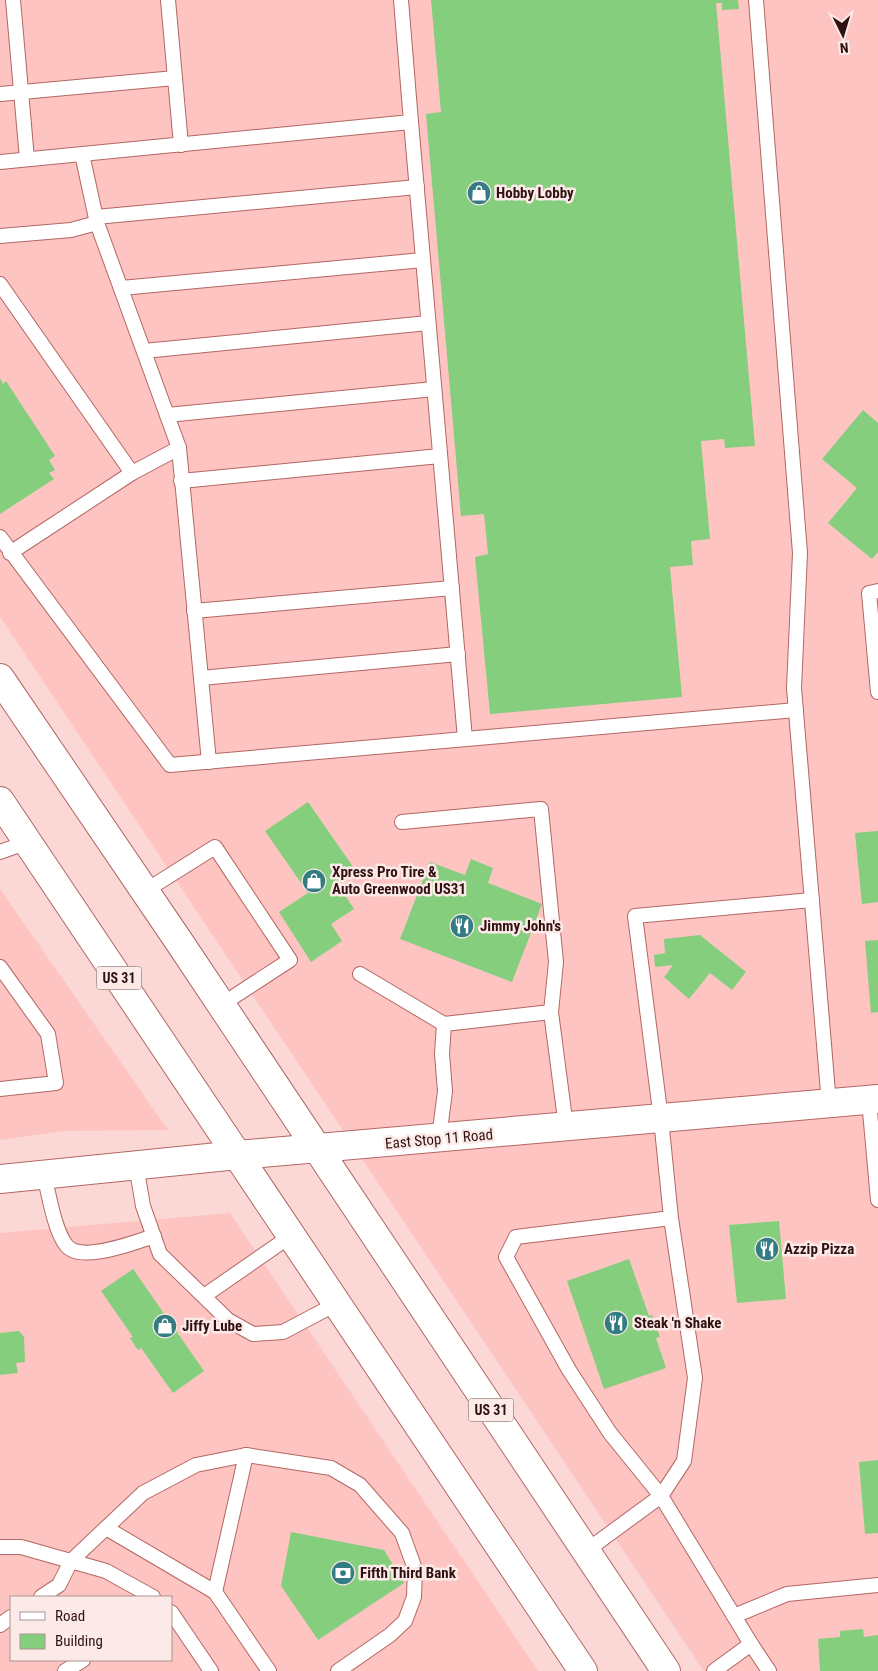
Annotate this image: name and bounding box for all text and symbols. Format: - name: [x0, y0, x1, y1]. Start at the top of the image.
- north arrow: [818, 10, 868, 60]
- text: N: [839, 40, 849, 56]
- shop icon: Hobby Lobby: [466, 180, 492, 206]
- place label: Hobby Lobby: [496, 184, 574, 202]
- place label: Xpress Pro Tire & Auto Greenwood US31: [332, 863, 466, 898]
- shop icon: Xpress Pro Tire & Auto Greenwood US31: [301, 868, 327, 894]
- restaurant icon: Jimmy John's: [449, 913, 475, 939]
- place label: Jimmy John's: [480, 917, 561, 935]
- road number: US 31: [96, 966, 142, 990]
- street label: East Stop 11 Road: [384, 1125, 494, 1153]
- restaurant icon: Azzip Pizza: [754, 1236, 780, 1262]
- place label: Azzip Pizza: [784, 1240, 854, 1258]
- restaurant icon: Steak 'n Shake: [603, 1310, 629, 1336]
- shop icon: Jiffy Lube: [152, 1313, 178, 1339]
- place label: Steak 'n Shake: [634, 1314, 721, 1332]
- place label: Jiffy Lube: [182, 1317, 242, 1335]
- road number: US 31: [468, 1398, 514, 1422]
- bank icon: Fifth Third Bank: [330, 1560, 356, 1586]
- place label: Fifth Third Bank: [360, 1564, 457, 1582]
- legend: [10, 1596, 172, 1661]
- text: Road: [55, 1607, 85, 1625]
- text: Building: [55, 1632, 103, 1650]

